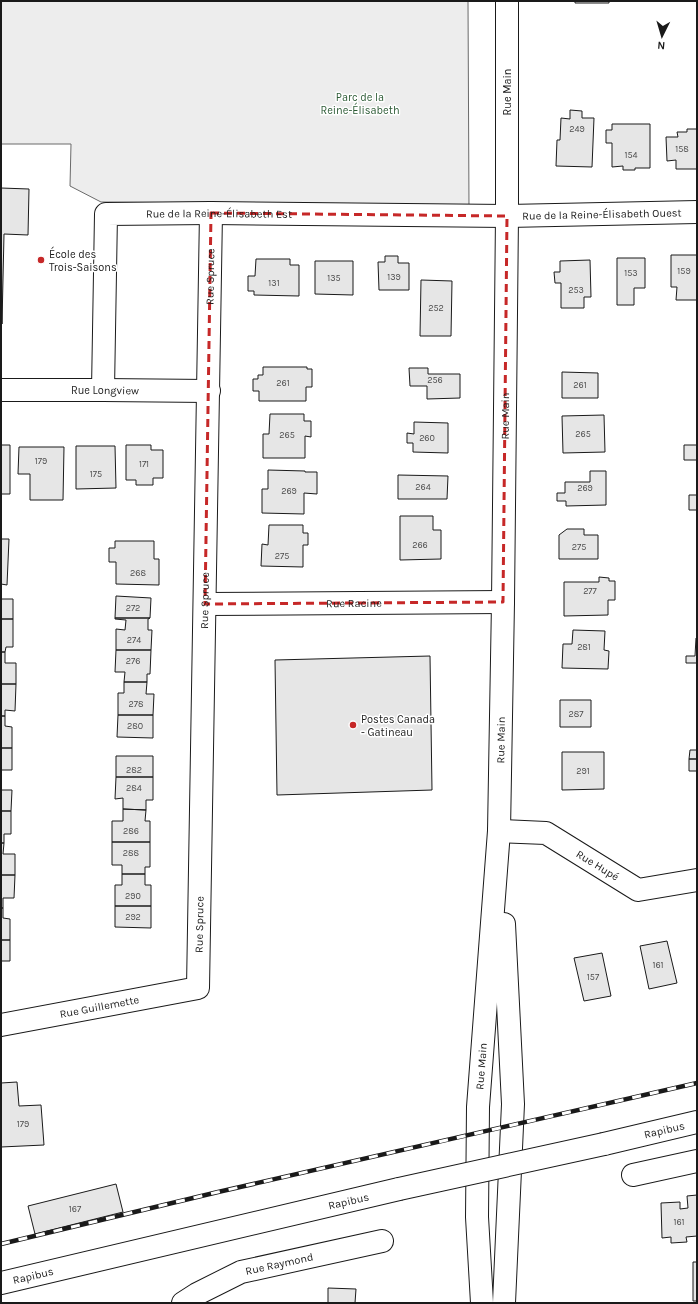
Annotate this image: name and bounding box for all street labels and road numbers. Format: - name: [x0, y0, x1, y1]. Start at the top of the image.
- street label: Rue Main: [501, 69, 514, 115]
- street label: Rue de la Reine-Élisabeth Est: [146, 205, 292, 221]
- street label: Rue de la Reine-Élisabeth Ouest: [522, 206, 682, 223]
- street label: Rue Spruce: [203, 248, 217, 305]
- street label: Rue Longview: [71, 384, 139, 397]
- street label: Rue Main: [499, 392, 512, 440]
- street label: Rue Spruce: [198, 572, 212, 629]
- street label: Rue Racine: [326, 597, 382, 610]
- street label: Rue Main: [494, 716, 508, 764]
- street label: Rue Hupé: [574, 847, 622, 884]
- street label: Rue Spruce: [193, 896, 207, 953]
- street label: Rue Guillemette: [59, 993, 140, 1021]
- street label: Rue Main: [473, 1042, 490, 1090]
- street label: Rapibus: [643, 1119, 686, 1141]
- street label: Rapibus: [327, 1190, 370, 1213]
- street label: Rue Raymond: [244, 1250, 315, 1278]
- street label: Rapibus: [12, 1265, 55, 1287]

